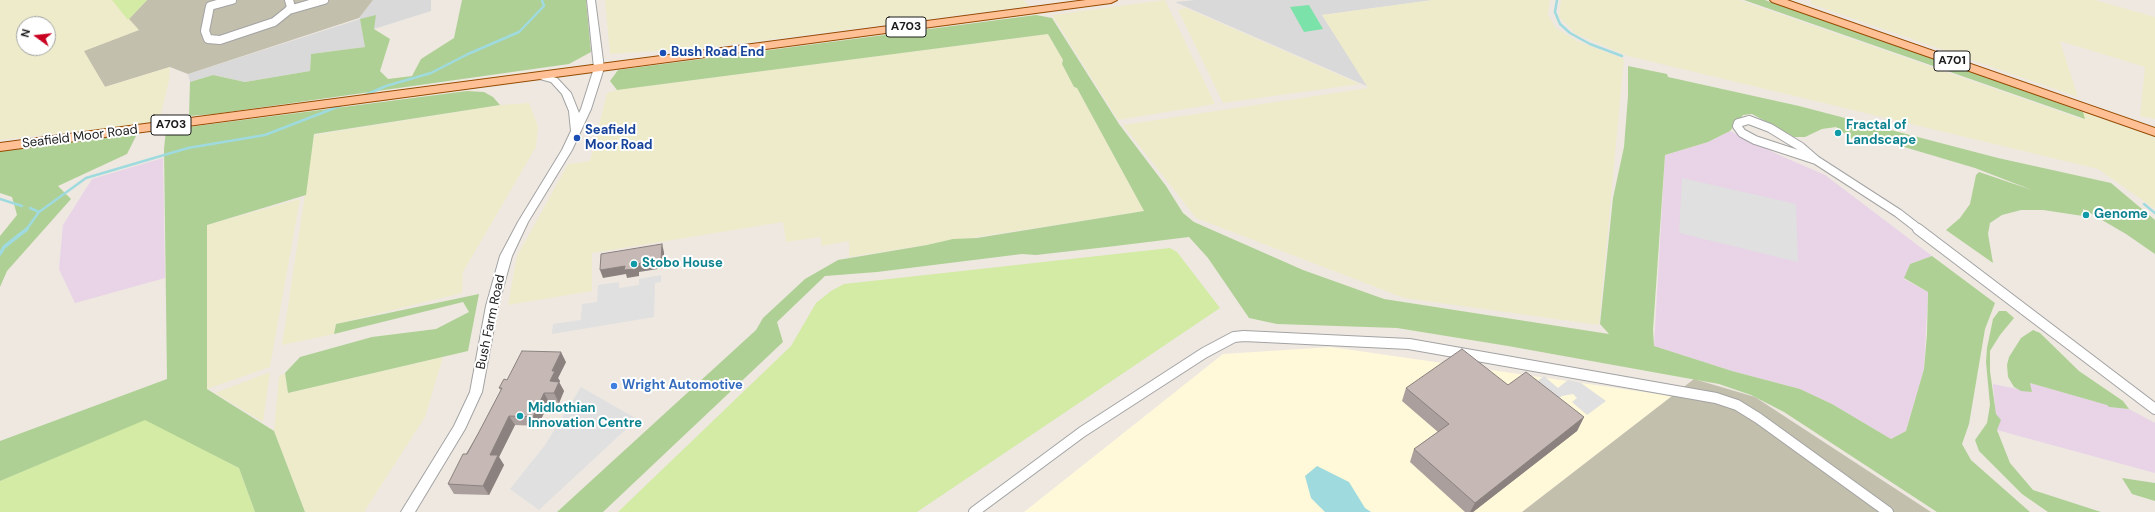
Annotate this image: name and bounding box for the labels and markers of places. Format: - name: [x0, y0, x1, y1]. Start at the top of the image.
- place label: Bush Road End: [671, 45, 764, 61]
- marker: Bush Road End: [658, 48, 668, 58]
- place label: Fractal of Landscape: [1846, 118, 1916, 149]
- place label: Seafield Moor Road: [585, 123, 653, 154]
- marker: Fractal of Landscape: [1833, 128, 1843, 138]
- marker: Seafield Moor Road: [572, 133, 582, 143]
- place label: Genome: [2094, 207, 2148, 223]
- marker: Genome: [2081, 210, 2091, 220]
- place label: Stobo House: [642, 256, 723, 272]
- marker: Stobo House: [629, 259, 639, 269]
- place label: Wright Automotive: [622, 378, 743, 394]
- marker: Wright Automotive: [609, 381, 619, 391]
- place label: Midlothian Innovation Centre: [528, 401, 642, 432]
- marker: Midlothian Innovation Centre: [515, 411, 525, 421]

